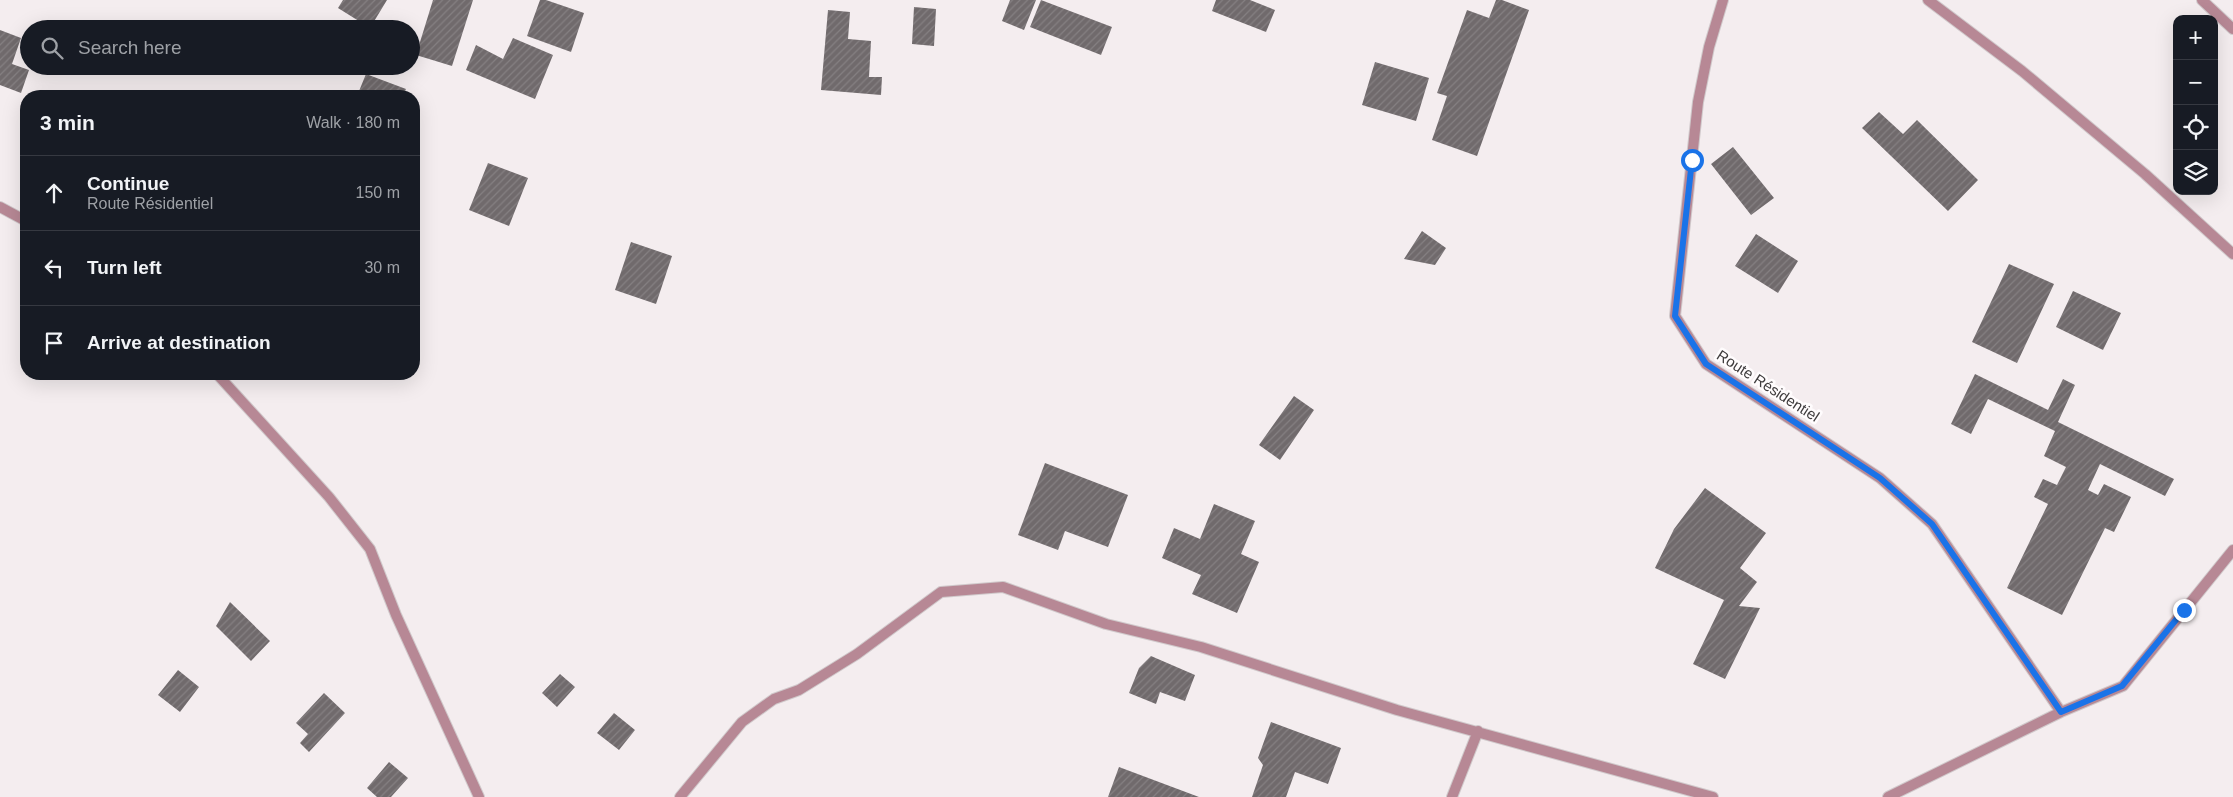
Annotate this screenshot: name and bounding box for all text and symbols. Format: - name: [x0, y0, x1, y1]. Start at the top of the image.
- map controls: [2173, 15, 2218, 195]
- button: +: [2173, 15, 2218, 60]
- search box: [20, 20, 420, 75]
- icon: search: [38, 34, 66, 62]
- text: Search here: [78, 37, 182, 58]
- button: −: [2173, 60, 2218, 105]
- button: locate: [2173, 105, 2218, 150]
- text: 3 min: [40, 111, 95, 134]
- text: Walk · 180 m: [306, 114, 400, 131]
- route start: [1681, 149, 1704, 172]
- button: layers: [2173, 150, 2218, 195]
- text: Continue: [87, 173, 169, 194]
- icon: ahead: [40, 179, 68, 207]
- text: 150 m: [356, 184, 400, 201]
- text: Route Résidentiel: [87, 195, 213, 212]
- icon: left: [40, 254, 68, 282]
- text: Turn left: [87, 257, 162, 278]
- text: 30 m: [364, 259, 400, 276]
- icon: arrive: [40, 329, 68, 357]
- text: Arrive at destination: [87, 332, 271, 353]
- street label: Route Résidentiel: [1714, 346, 1823, 425]
- route end: [2173, 599, 2196, 622]

